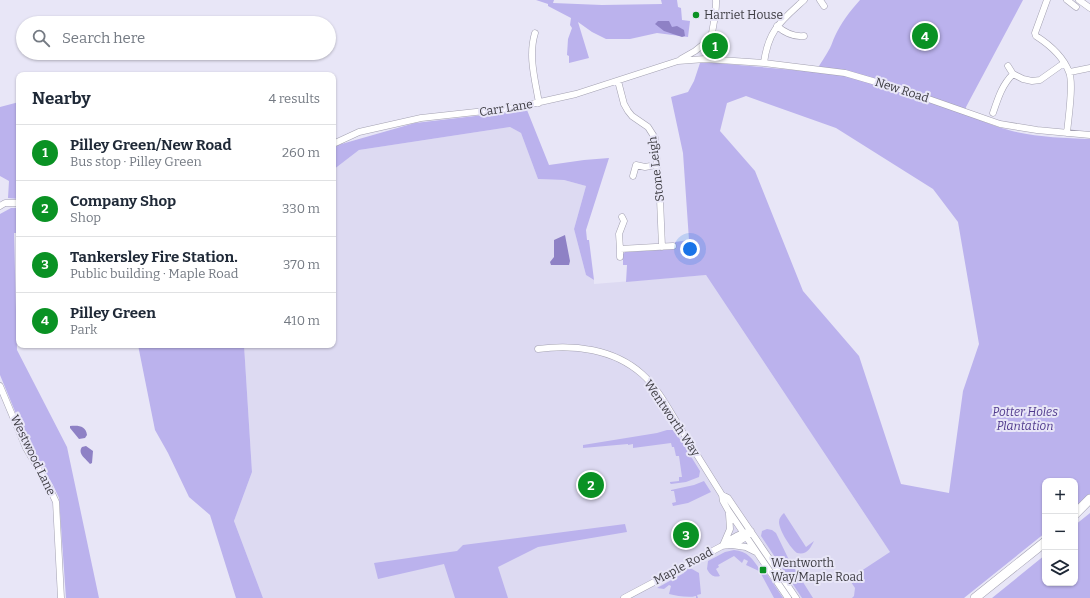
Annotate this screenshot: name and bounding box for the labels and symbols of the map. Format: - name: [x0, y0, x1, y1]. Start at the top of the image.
- place label: Harriet House: [704, 8, 783, 22]
- marker: Harriet House: [691, 10, 701, 20]
- pin: 4: [912, 21, 938, 51]
- pin: 1: [702, 31, 728, 61]
- street label: New Road: [873, 75, 931, 105]
- street label: Carr Lane: [478, 97, 534, 119]
- street label: Stone Leigh: [645, 135, 667, 202]
- your location: [680, 239, 700, 259]
- street label: Wentworth Way: [641, 377, 703, 459]
- park label: Potter Holes Plantation: [992, 405, 1058, 433]
- street label: Westwood Lane: [7, 412, 59, 498]
- pin: 2: [578, 470, 604, 500]
- pin: 3: [673, 520, 699, 550]
- street label: Maple Road: [651, 545, 715, 587]
- place label: Wentworth Way/Maple Road: [771, 556, 863, 584]
- marker: Wentworth Way/Maple Road: [758, 565, 768, 575]

